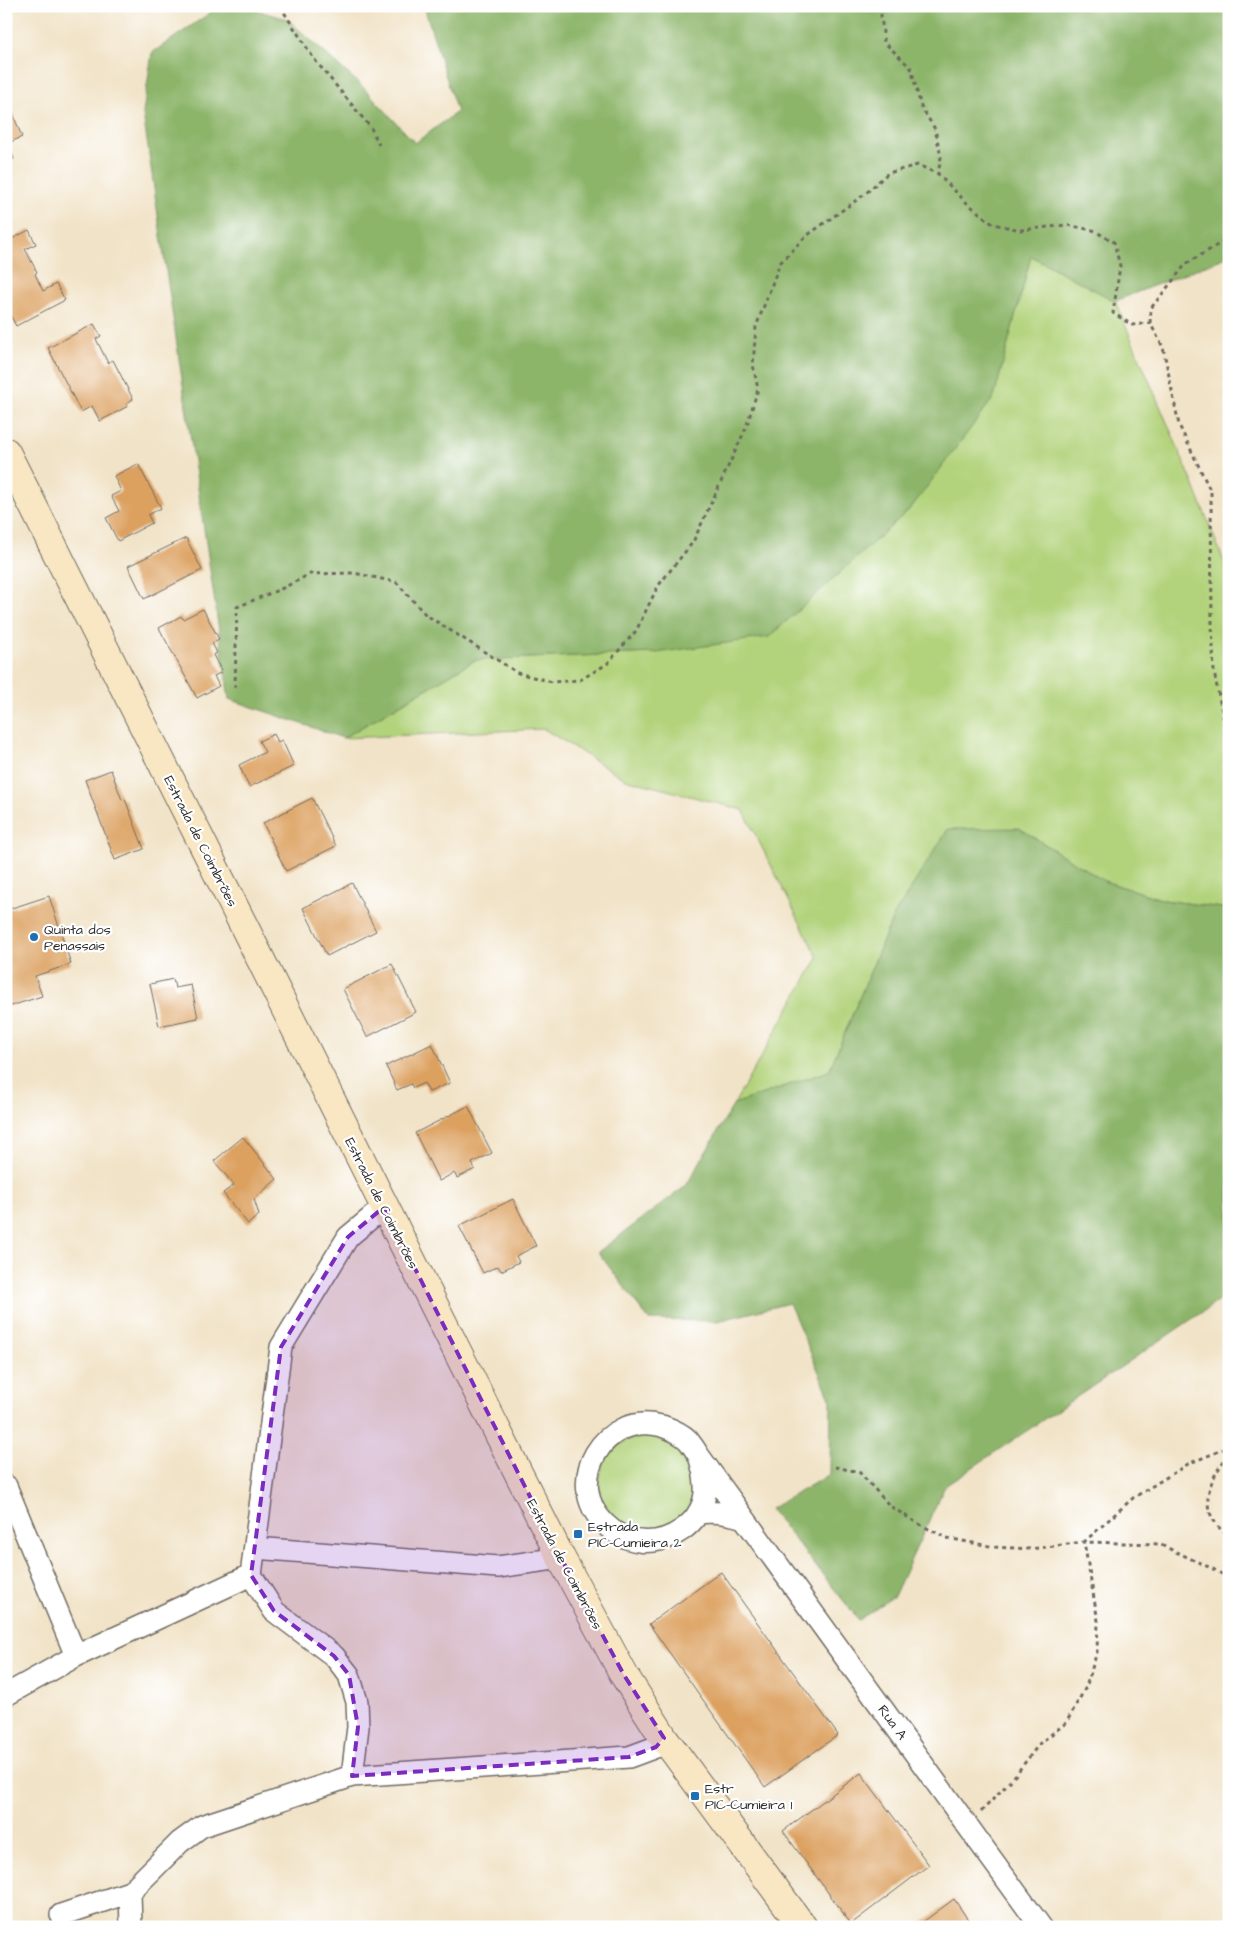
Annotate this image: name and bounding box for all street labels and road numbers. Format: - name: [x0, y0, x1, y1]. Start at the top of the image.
- street label: Estrada de Coimbrões: [158, 772, 242, 911]
- street label: Estrada de Coimbrões: [339, 1134, 423, 1273]
- street label: Estrada de Coimbrões: [521, 1496, 607, 1633]
- street label: Rua A: [873, 1701, 912, 1744]

